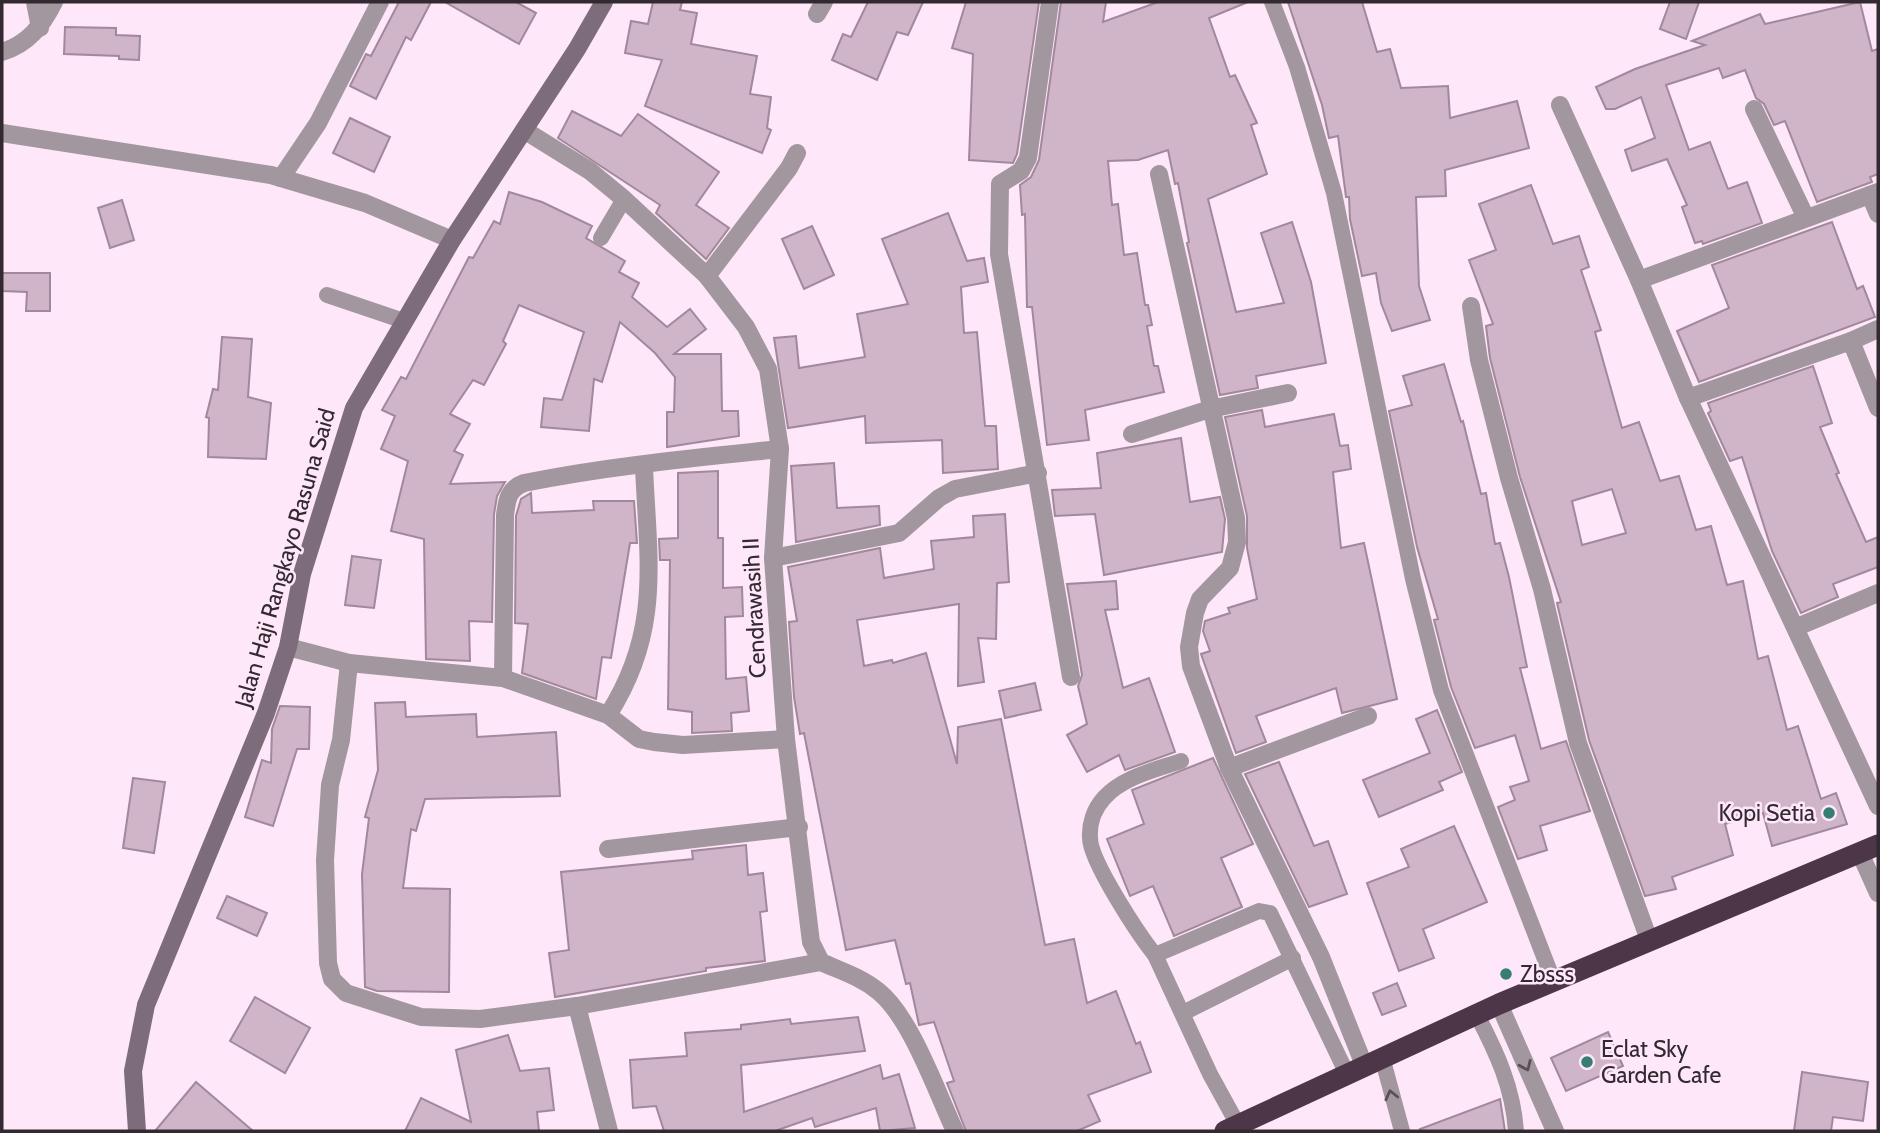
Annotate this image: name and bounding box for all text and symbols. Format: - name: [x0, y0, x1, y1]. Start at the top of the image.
- street label: Jalan Haji Rangkayo Rasuna Said: [229, 405, 341, 712]
- street label: Cendrawasih II: [736, 537, 772, 679]
- place label: Kopi Setia: [1718, 799, 1815, 827]
- marker: Kopi Setia: [1821, 805, 1837, 821]
- place label: Zbsss: [1520, 960, 1574, 988]
- marker: Zbsss: [1498, 966, 1514, 982]
- place label: Eclat Sky Garden Cafe: [1601, 1035, 1722, 1089]
- marker: Eclat Sky Garden Cafe: [1579, 1054, 1595, 1070]
- one-way arrow: [1518, 1059, 1532, 1071]
- one-way arrow: [1385, 1089, 1399, 1101]

